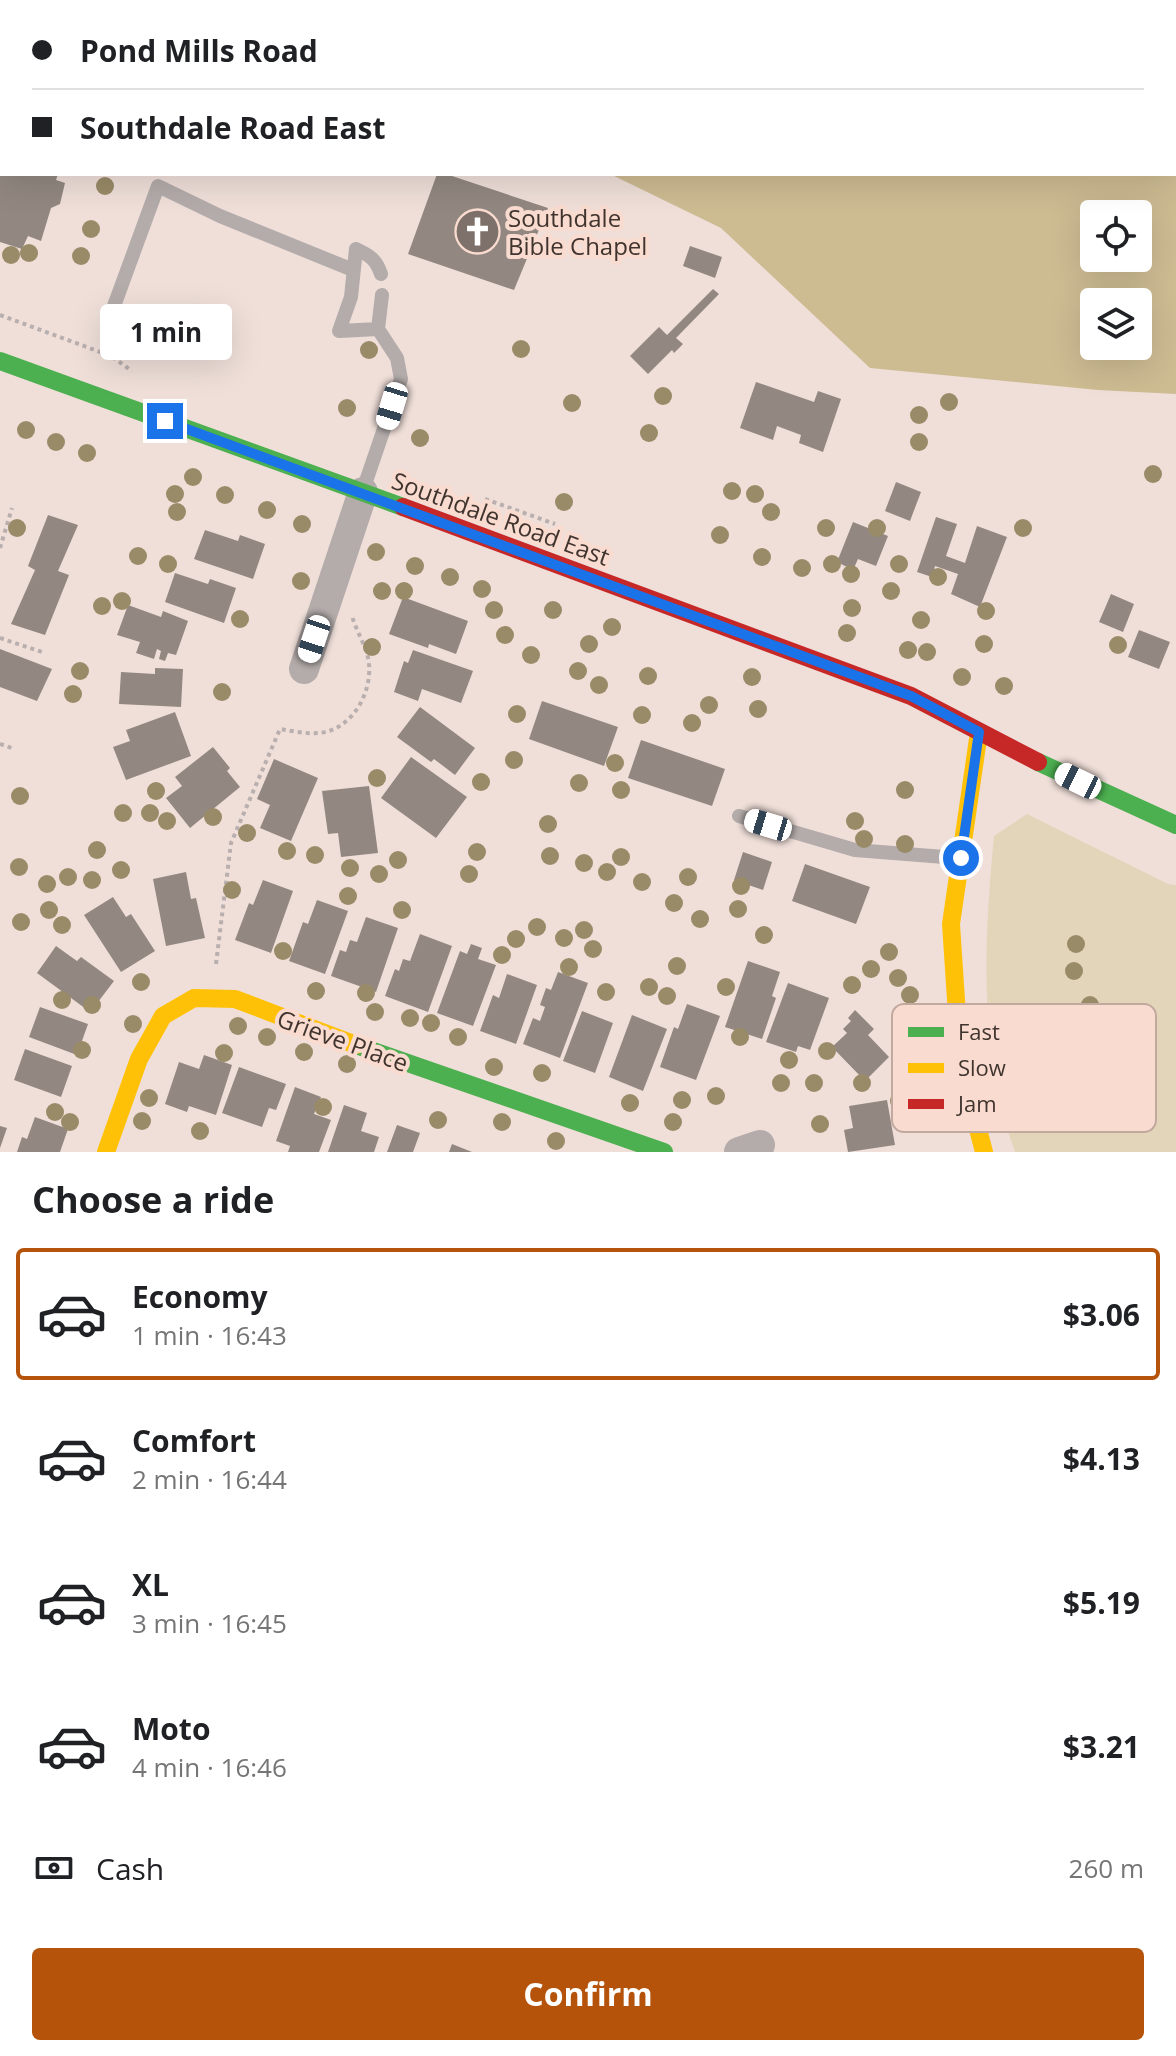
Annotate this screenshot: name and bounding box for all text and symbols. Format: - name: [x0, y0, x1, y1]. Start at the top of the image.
- text: Pond Mills Road: [80, 30, 318, 71]
- text: Southdale Road East: [80, 107, 385, 148]
- map controls: [1080, 200, 1152, 360]
- button: locate: [1080, 200, 1152, 272]
- place label: Southdale Bible Chapel: [508, 201, 647, 262]
- church icon: Southdale Bible Chapel: [453, 207, 501, 255]
- button: layers: [1080, 288, 1152, 360]
- callout: 1 min: [99, 305, 231, 361]
- text: 1 min: [130, 314, 202, 350]
- car: [374, 380, 410, 432]
- route end: [147, 403, 183, 439]
- street label: Southdale Road East: [388, 463, 614, 573]
- car: [295, 612, 333, 666]
- car: [1051, 760, 1105, 802]
- car: [742, 807, 794, 843]
- route start: [943, 840, 979, 876]
- street label: Grieve Place: [273, 1001, 413, 1079]
- legend: [892, 1004, 1156, 1132]
- text: Fast: [958, 1016, 1000, 1046]
- text: Slow: [958, 1052, 1006, 1082]
- text: Jam: [956, 1088, 997, 1118]
- text: Choose a ride: [32, 1175, 274, 1224]
- text: Economy: [132, 1276, 268, 1317]
- icon: car: [36, 1278, 108, 1350]
- text: $3.06: [1063, 1294, 1140, 1335]
- text: 1 min · 16:43: [132, 1317, 287, 1353]
- text: Comfort: [132, 1420, 256, 1461]
- icon: car: [36, 1422, 108, 1494]
- text: $4.13: [1063, 1438, 1140, 1479]
- text: 2 min · 16:44: [132, 1461, 287, 1497]
- text: XL: [132, 1564, 169, 1605]
- icon: car: [36, 1566, 108, 1638]
- text: $5.19: [1063, 1582, 1140, 1623]
- text: 3 min · 16:45: [132, 1605, 287, 1641]
- text: Moto: [132, 1708, 210, 1749]
- icon: car: [36, 1710, 108, 1782]
- text: $3.21: [1063, 1726, 1140, 1767]
- text: 4 min · 16:46: [132, 1749, 287, 1785]
- icon: cash: [32, 1846, 76, 1890]
- text: Cash: [96, 1848, 164, 1889]
- text: 260 m: [1069, 1850, 1144, 1886]
- button: Confirm: [32, 1948, 1144, 2040]

